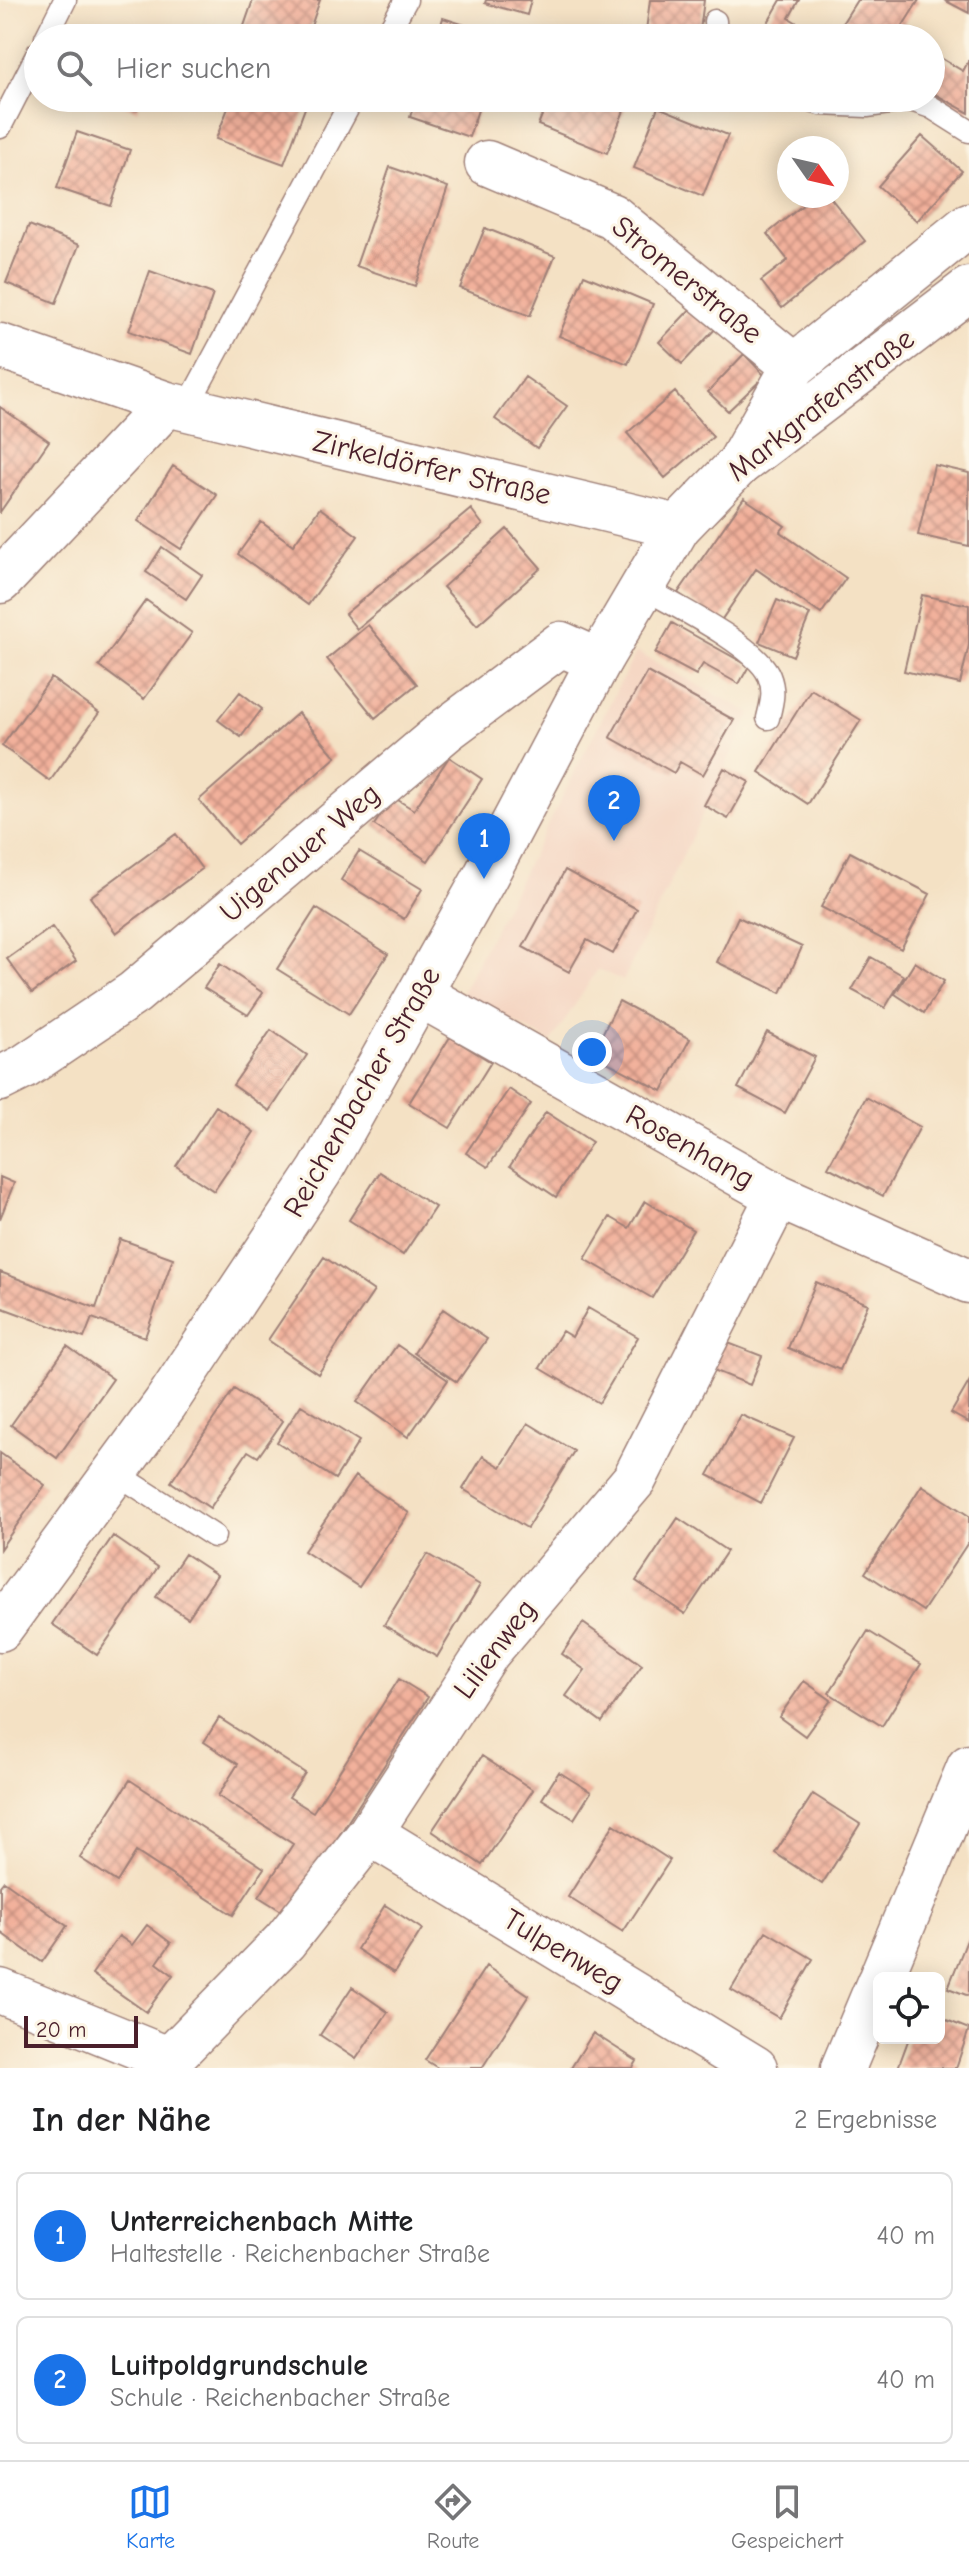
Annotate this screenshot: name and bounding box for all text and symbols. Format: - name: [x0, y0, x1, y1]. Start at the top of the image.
- search box: [24, 24, 945, 112]
- icon: search: [52, 46, 96, 90]
- text: Hier suchen: [116, 51, 271, 86]
- north arrow: [777, 136, 849, 208]
- street label: Stromerstraße: [605, 209, 769, 351]
- street label: Markgrafenstraße: [721, 321, 921, 489]
- street label: Zirkeldörfer Straße: [310, 424, 554, 512]
- pin: 2: [588, 775, 640, 841]
- street label: Uigenauer Weg: [213, 776, 387, 930]
- pin: 1: [458, 813, 510, 879]
- street label: Reichenbacher Straße: [276, 961, 448, 1223]
- your location: [572, 1032, 612, 1072]
- street label: Rosenhang: [620, 1097, 760, 1197]
- street label: Lilienweg: [446, 1592, 544, 1706]
- street label: Tulpenweg: [497, 1902, 629, 2000]
- map controls: [873, 1972, 945, 2044]
- button: locate: [873, 1972, 945, 2044]
- scale bar: [24, 2012, 138, 2048]
- text: 20 m: [36, 2017, 86, 2043]
- text: In der Nähe: [32, 2100, 211, 2140]
- text: 2 Ergebnisse: [794, 2105, 937, 2135]
- text: Unterreichenbach Mitte: [110, 2204, 413, 2239]
- text: 1: [55, 2221, 65, 2251]
- text: 40 m: [876, 2221, 935, 2251]
- text: Haltestelle · Reichenbacher Straße: [110, 2239, 490, 2269]
- text: Luitpoldgrundschule: [110, 2348, 368, 2383]
- text: 2: [54, 2365, 66, 2395]
- text: 40 m: [876, 2365, 935, 2395]
- text: Schule · Reichenbacher Straße: [110, 2383, 450, 2413]
- tab: Karte: [126, 2480, 175, 2554]
- tab: Route: [427, 2480, 479, 2554]
- tab: Gespeichert: [731, 2480, 843, 2554]

